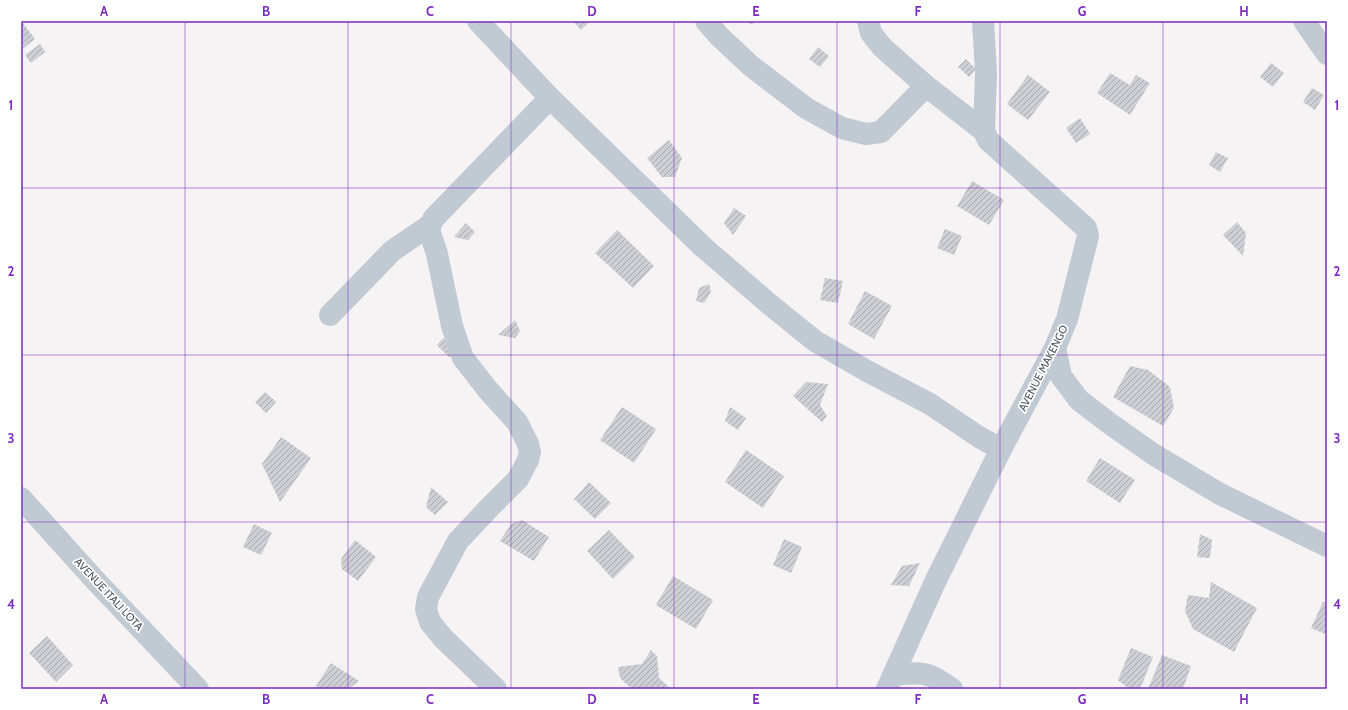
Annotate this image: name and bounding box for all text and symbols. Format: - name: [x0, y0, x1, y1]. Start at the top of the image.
- text: A: [100, 3, 109, 19]
- text: B: [262, 3, 270, 19]
- text: C: [426, 3, 434, 19]
- text: D: [587, 3, 597, 19]
- text: E: [752, 3, 760, 19]
- text: F: [915, 3, 922, 19]
- text: G: [1078, 3, 1087, 19]
- text: H: [1239, 3, 1249, 19]
- text: 1: [9, 97, 13, 113]
- text: 1: [1335, 97, 1339, 113]
- text: 2: [8, 263, 15, 279]
- text: 2: [1334, 263, 1341, 279]
- street label: AVENUE MAKENGO: [1015, 322, 1071, 413]
- text: 3: [7, 430, 15, 446]
- text: 3: [1333, 430, 1341, 446]
- street label: AVENUE ITALI LOTA: [72, 555, 146, 633]
- text: 4: [7, 596, 15, 612]
- text: 4: [1333, 596, 1341, 612]
- text: A: [100, 691, 109, 707]
- text: B: [262, 691, 270, 707]
- text: C: [426, 691, 434, 707]
- text: D: [587, 691, 597, 707]
- text: E: [752, 691, 760, 707]
- text: F: [915, 691, 922, 707]
- text: G: [1078, 691, 1087, 707]
- text: H: [1239, 691, 1249, 707]

